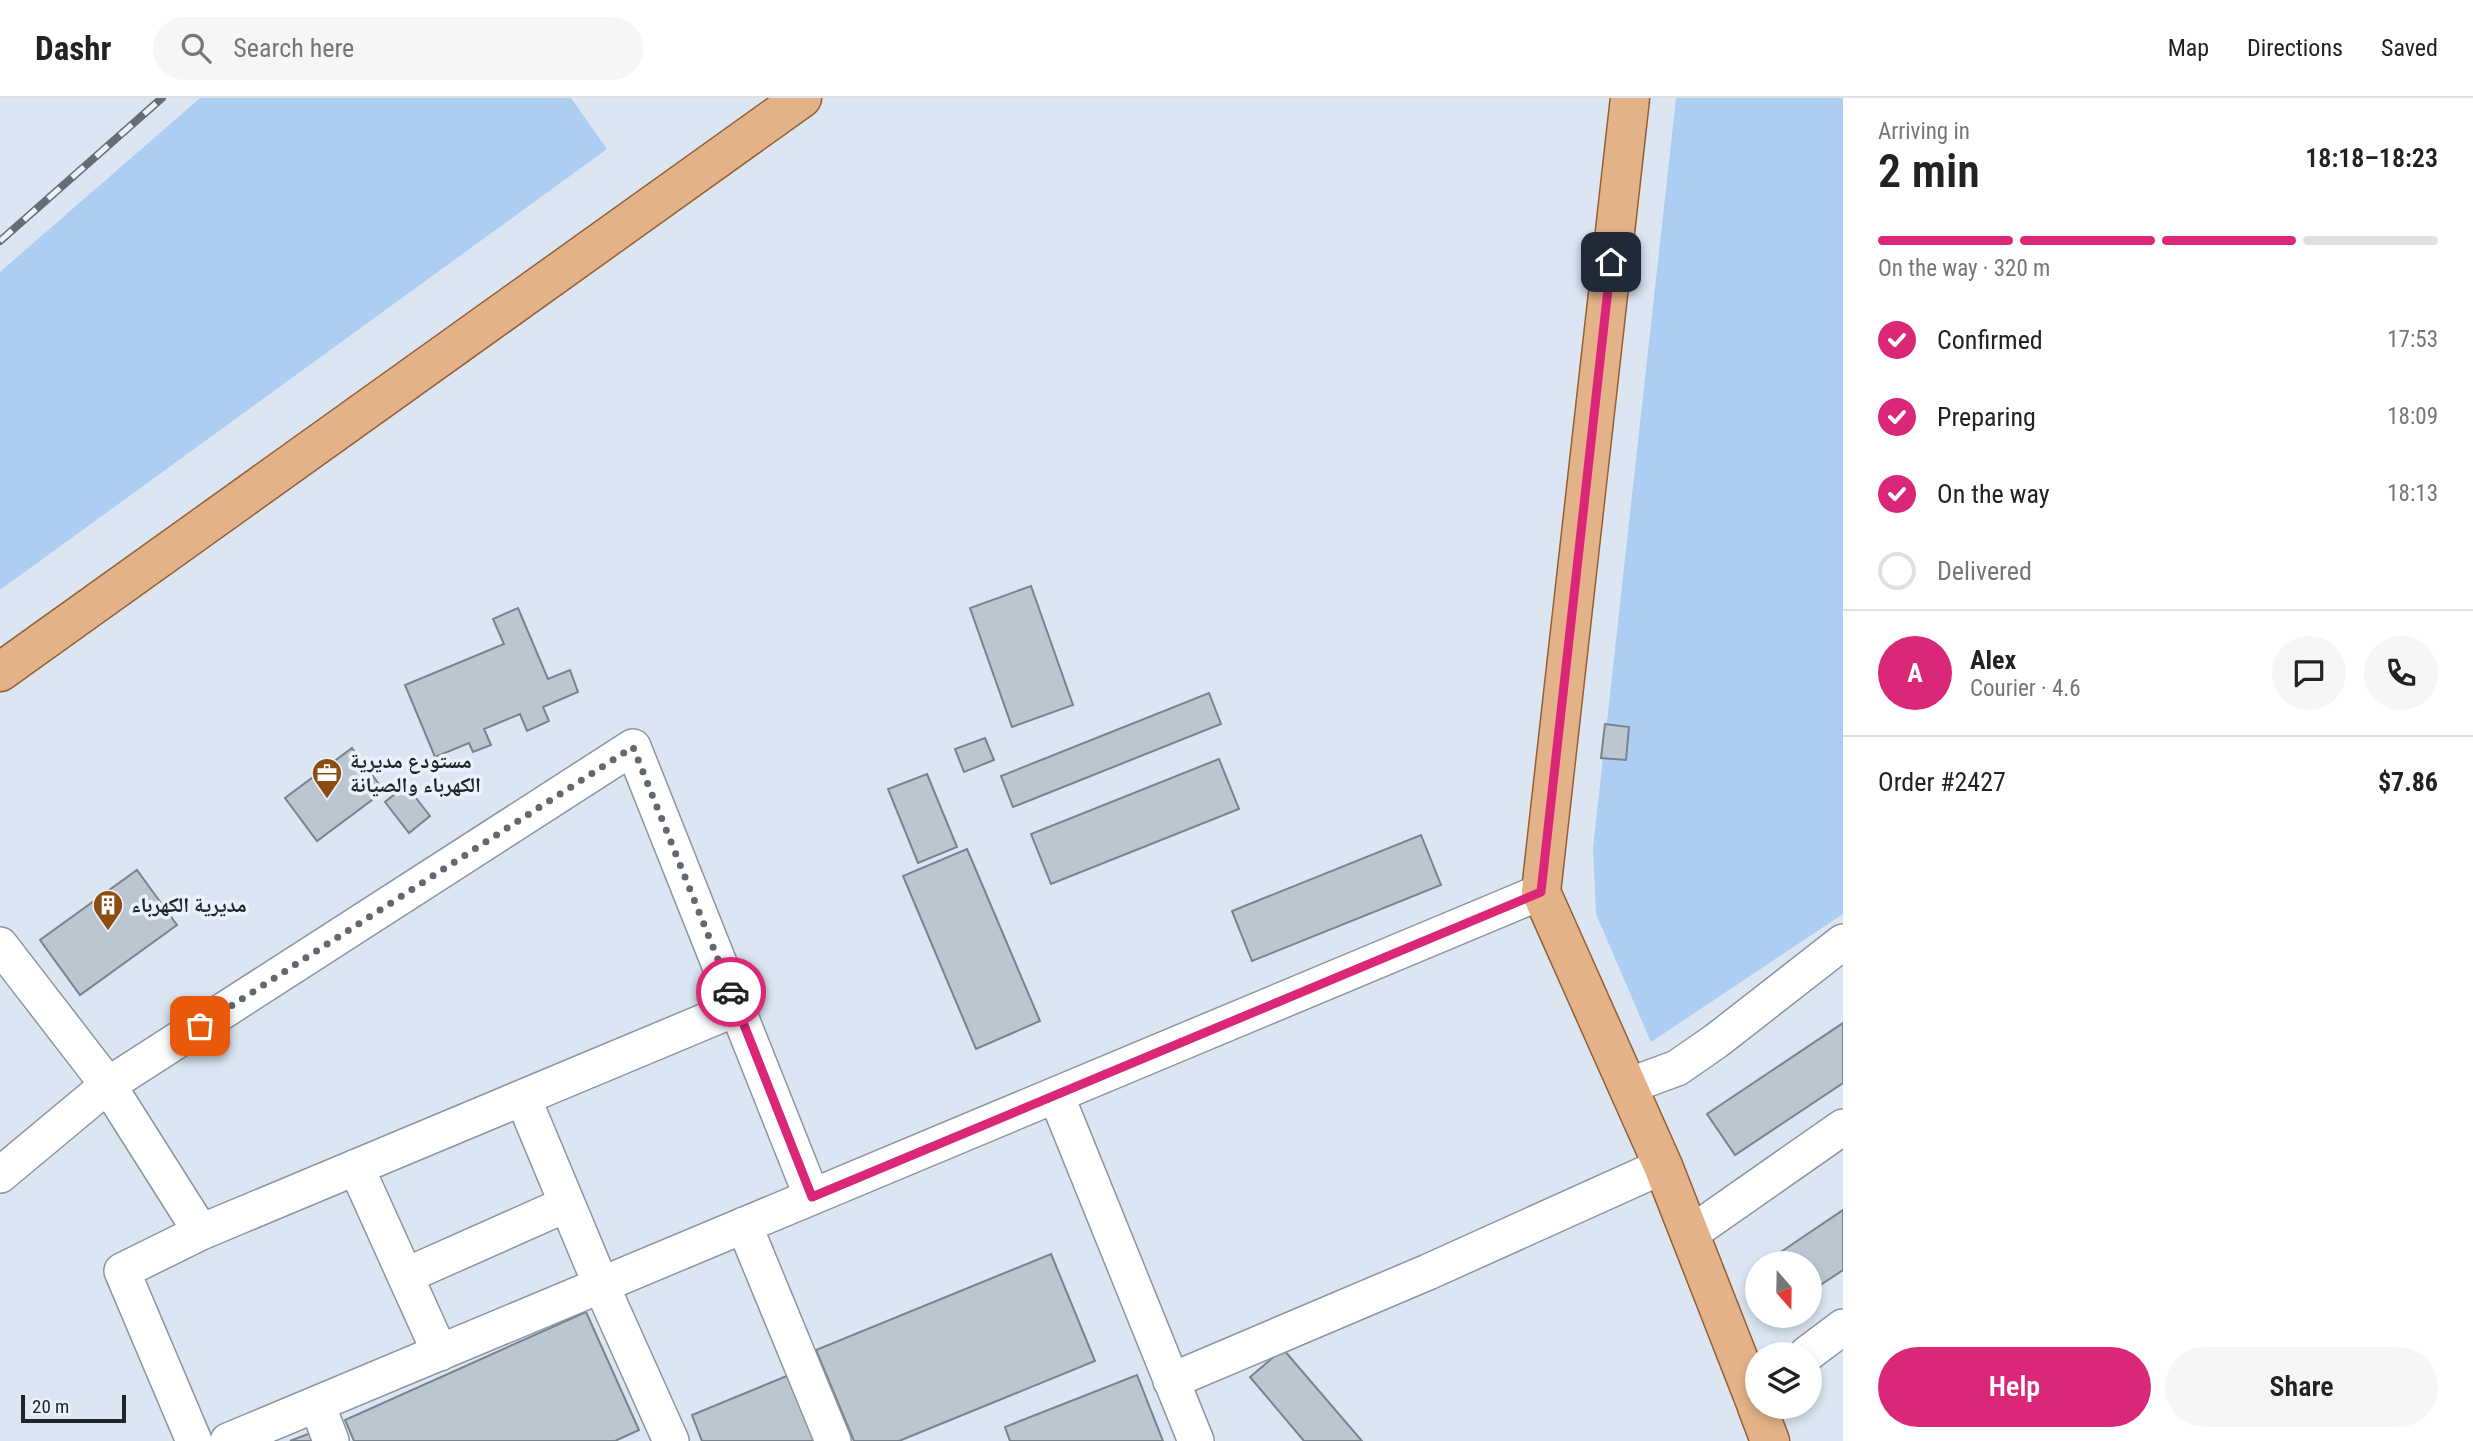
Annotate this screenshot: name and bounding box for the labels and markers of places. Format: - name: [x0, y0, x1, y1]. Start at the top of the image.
- pin: [1581, 232, 1641, 292]
- place label: مستودع مديرية الكهرباء والصيانة: [350, 749, 481, 797]
- office icon: مستودع مديرية الكهرباء والصيانة: [310, 756, 344, 800]
- building icon: مديرية الكهرباء: [91, 888, 125, 932]
- place label: مديرية الكهرباء: [131, 893, 247, 917]
- pin: [170, 996, 230, 1056]

